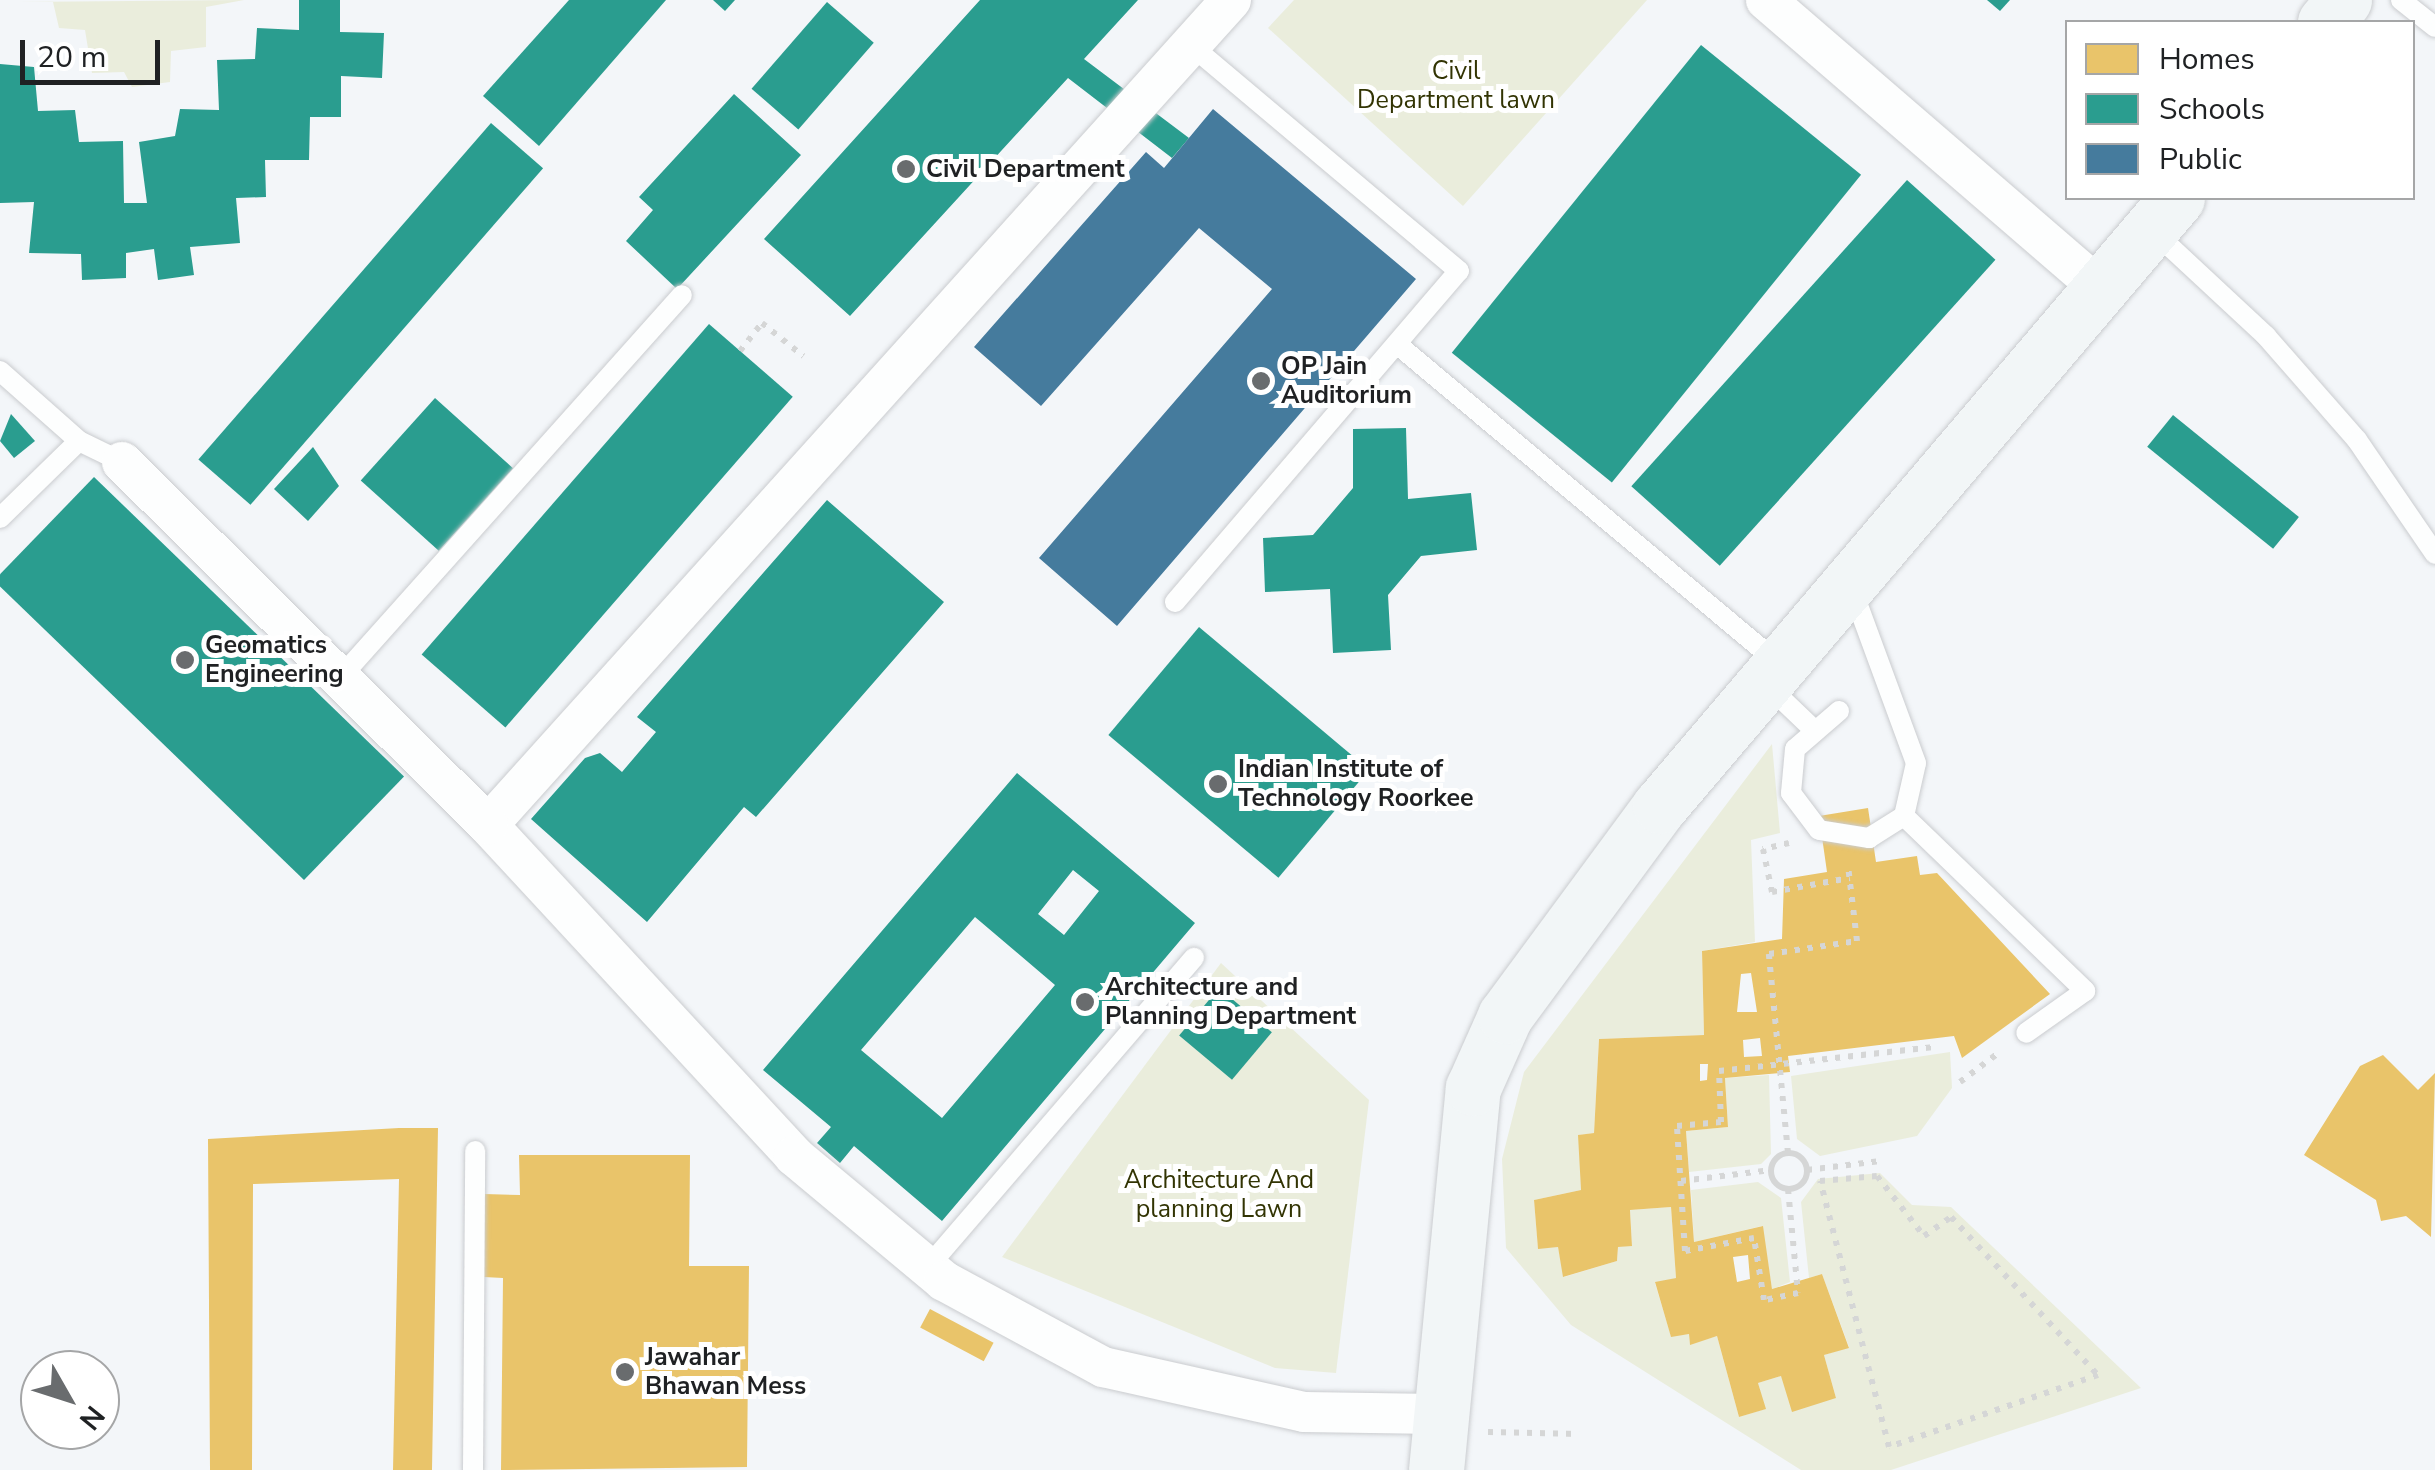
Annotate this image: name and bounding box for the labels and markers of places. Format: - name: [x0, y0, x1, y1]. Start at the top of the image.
- place label: Civil Department: [926, 154, 1125, 184]
- marker: Civil Department: [895, 158, 917, 180]
- place label: OP Jain Auditorium: [1281, 352, 1412, 411]
- marker: OP Jain Auditorium: [1250, 370, 1272, 392]
- place label: Geomatics Engineering: [205, 631, 344, 690]
- marker: Geomatics Engineering: [174, 649, 196, 671]
- place label: Indian Institute of Technology Roorkee: [1238, 755, 1473, 814]
- marker: Indian Institute of Technology Roorkee: [1207, 773, 1229, 795]
- place label: Architecture and Planning Department: [1105, 973, 1356, 1032]
- marker: Architecture and Planning Department: [1074, 991, 1096, 1013]
- place label: Jawahar Bhawan Mess: [645, 1343, 806, 1402]
- marker: Jawahar Bhawan Mess: [614, 1361, 636, 1383]

